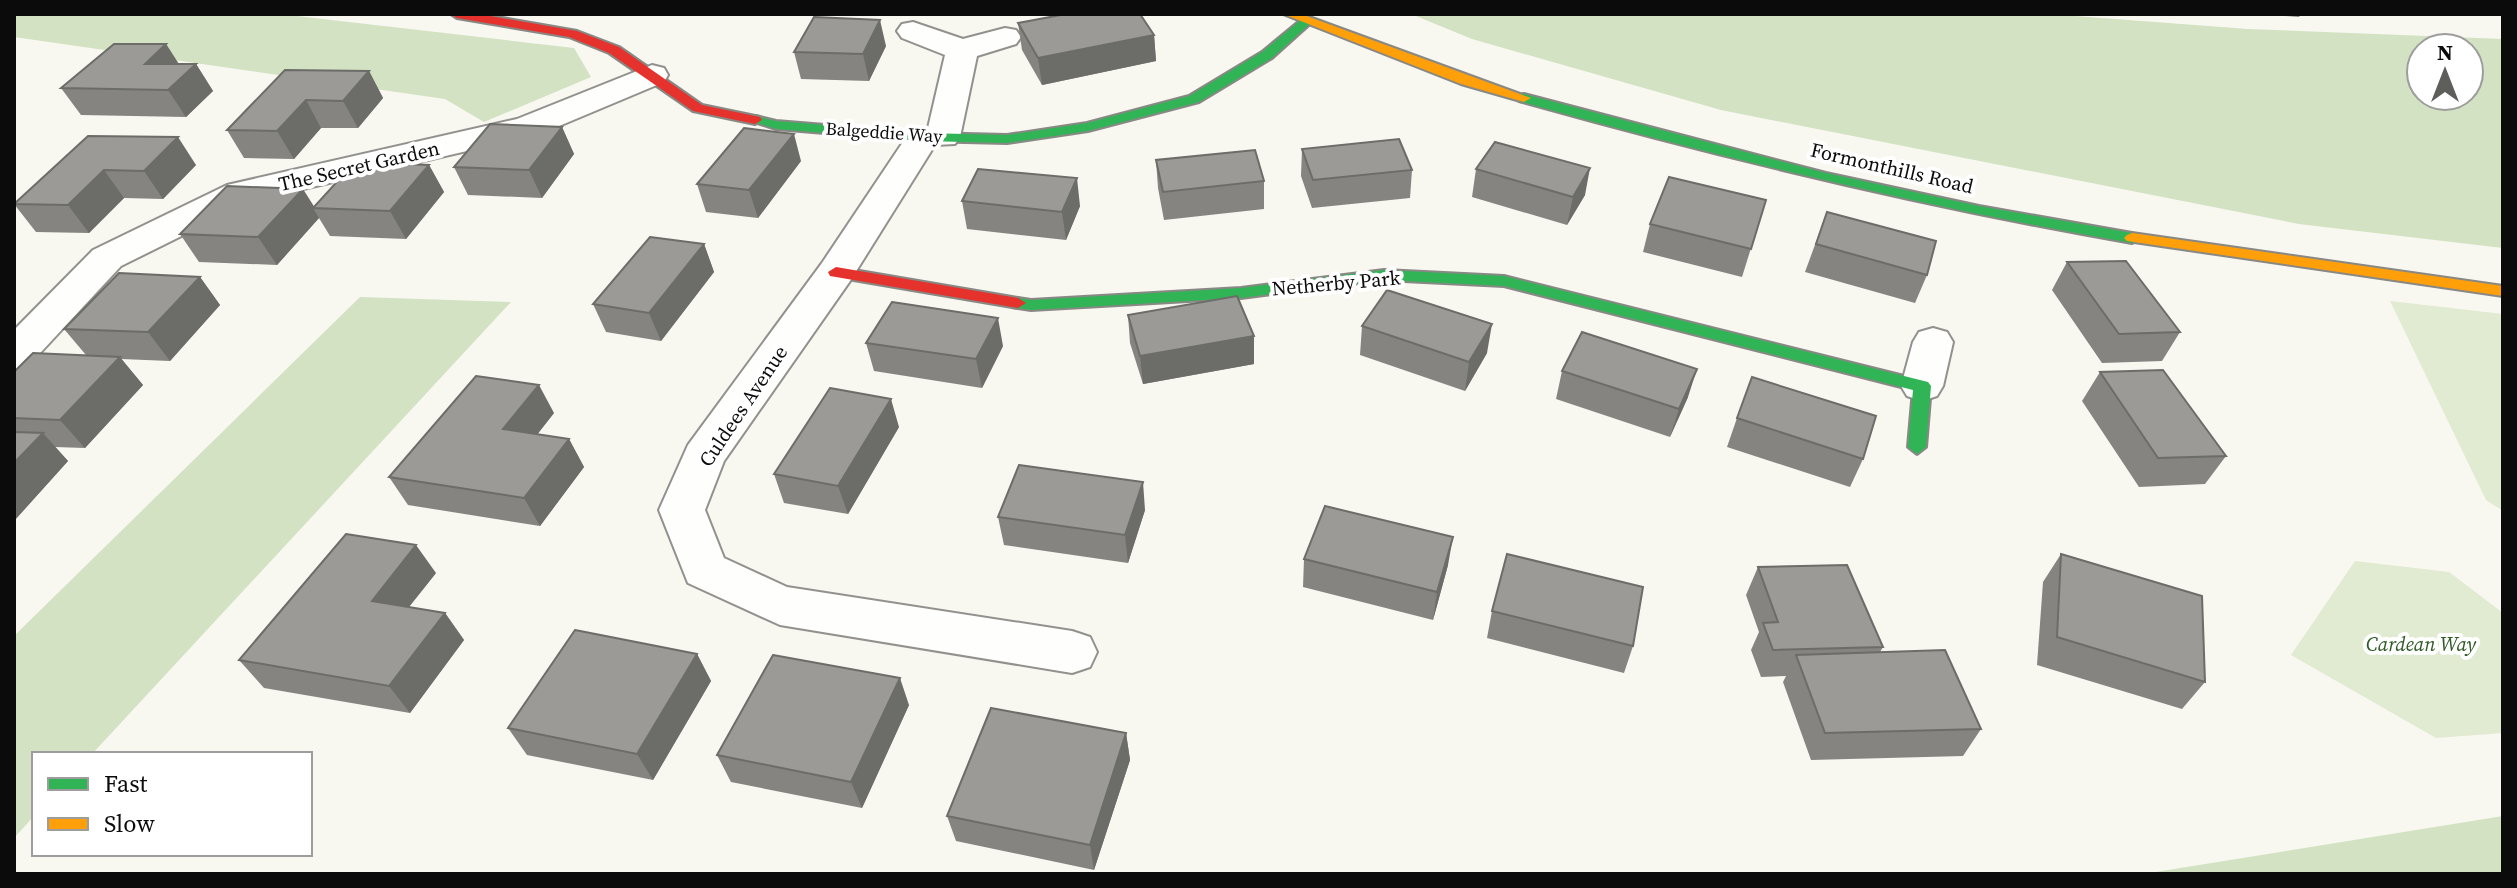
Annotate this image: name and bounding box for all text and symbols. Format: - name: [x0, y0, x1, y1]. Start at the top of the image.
- north arrow: [2405, 32, 2485, 112]
- text: N: [2437, 37, 2453, 67]
- street label: Balgeddie Way: [825, 115, 944, 149]
- street label: The Secret Garden: [276, 134, 442, 198]
- street label: Formonthills Road: [1808, 136, 1977, 200]
- street label: Netherby Park: [1271, 263, 1401, 303]
- street label: Culdees Avenue: [692, 340, 794, 472]
- park label: Cardean Way: [2366, 630, 2477, 658]
- legend: [32, 752, 312, 856]
- text: Fast: [104, 767, 148, 800]
- text: Slow: [104, 807, 155, 840]

